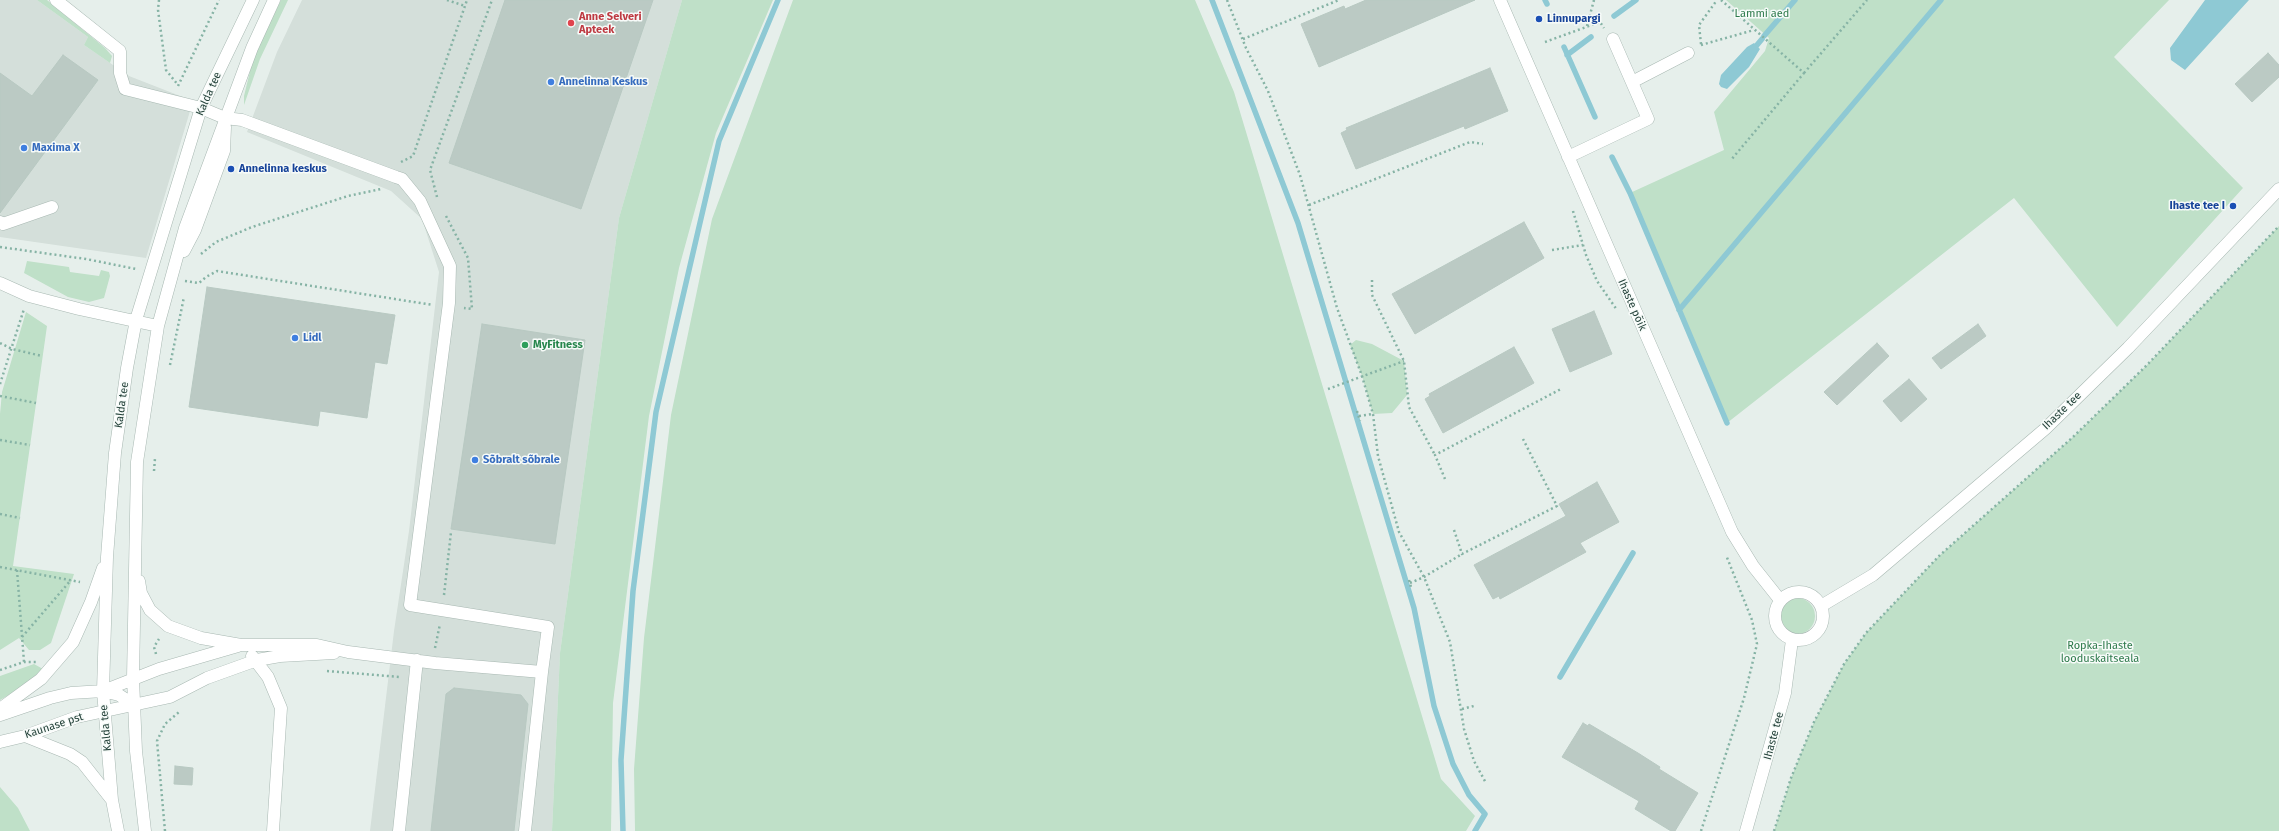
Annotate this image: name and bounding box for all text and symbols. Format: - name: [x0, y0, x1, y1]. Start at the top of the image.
- park label: Lammi aed: [1735, 7, 1789, 21]
- place label: Anne Selveri Apteek: [579, 10, 642, 36]
- place label: Linnupargi: [1547, 12, 1601, 26]
- marker: Linnupargi: [1534, 14, 1544, 24]
- marker: Anne Selveri Apteek: [566, 18, 576, 28]
- street label: Kalda tee: [193, 70, 225, 118]
- place label: Annelinna Keskus: [559, 75, 648, 89]
- marker: Annelinna Keskus: [546, 77, 556, 87]
- place label: Maxima X: [32, 141, 80, 155]
- marker: Maxima X: [19, 143, 29, 153]
- place label: Annelinna keskus: [239, 162, 327, 176]
- marker: Annelinna keskus: [226, 164, 236, 174]
- place label: Ihaste tee I: [2169, 199, 2225, 213]
- marker: Ihaste tee I: [2228, 201, 2238, 211]
- street label: Ihaste põik: [1615, 277, 1649, 333]
- place label: Lidl: [303, 331, 322, 345]
- marker: Lidl: [290, 333, 300, 343]
- place label: MyFitness: [533, 338, 583, 352]
- marker: MyFitness: [520, 340, 530, 350]
- street label: Kalda tee: [112, 381, 132, 429]
- street label: Ihaste tee: [2040, 389, 2084, 433]
- place label: Sõbralt sõbrale: [483, 453, 560, 467]
- marker: Sõbralt sõbrale: [470, 455, 480, 465]
- park label: Ropka-Ihaste looduskaitseala: [2061, 639, 2139, 665]
- street label: Kalda tee: [97, 704, 115, 752]
- street label: Kaunase pst: [23, 710, 85, 742]
- street label: Ihaste tee: [1761, 711, 1787, 761]

